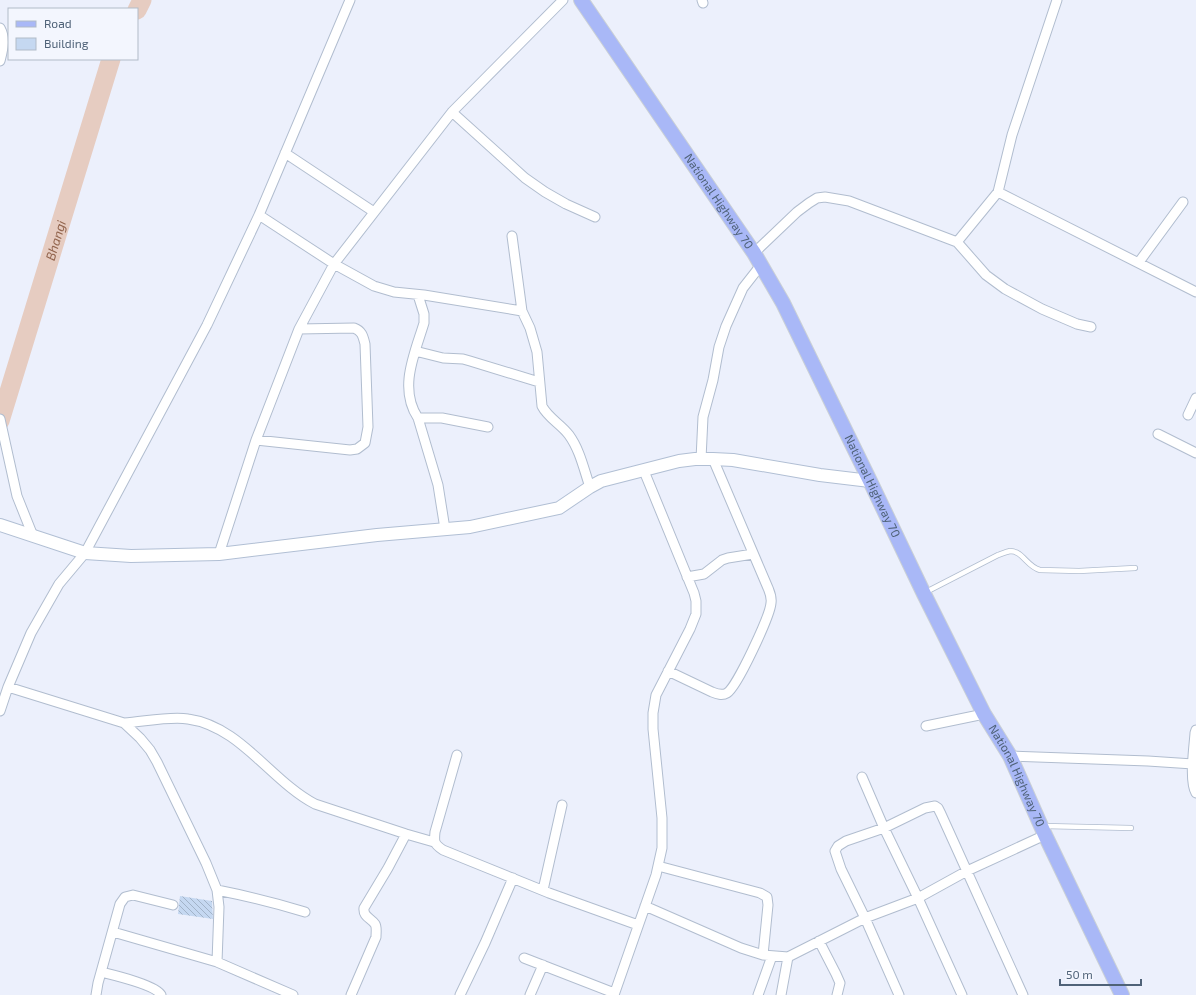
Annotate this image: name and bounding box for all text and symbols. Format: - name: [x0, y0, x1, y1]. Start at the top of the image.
- legend: [8, 8, 138, 60]
- text: Road: [44, 16, 72, 30]
- text: Building: [44, 36, 89, 50]
- street label: National Highway 70: [682, 151, 757, 251]
- water label: Bhangi: [42, 218, 69, 262]
- street label: National Highway 70: [842, 432, 904, 539]
- street label: National Highway 70: [986, 722, 1048, 829]
- scale bar: [1060, 961, 1141, 987]
- text: 50 m: [1066, 967, 1093, 981]

